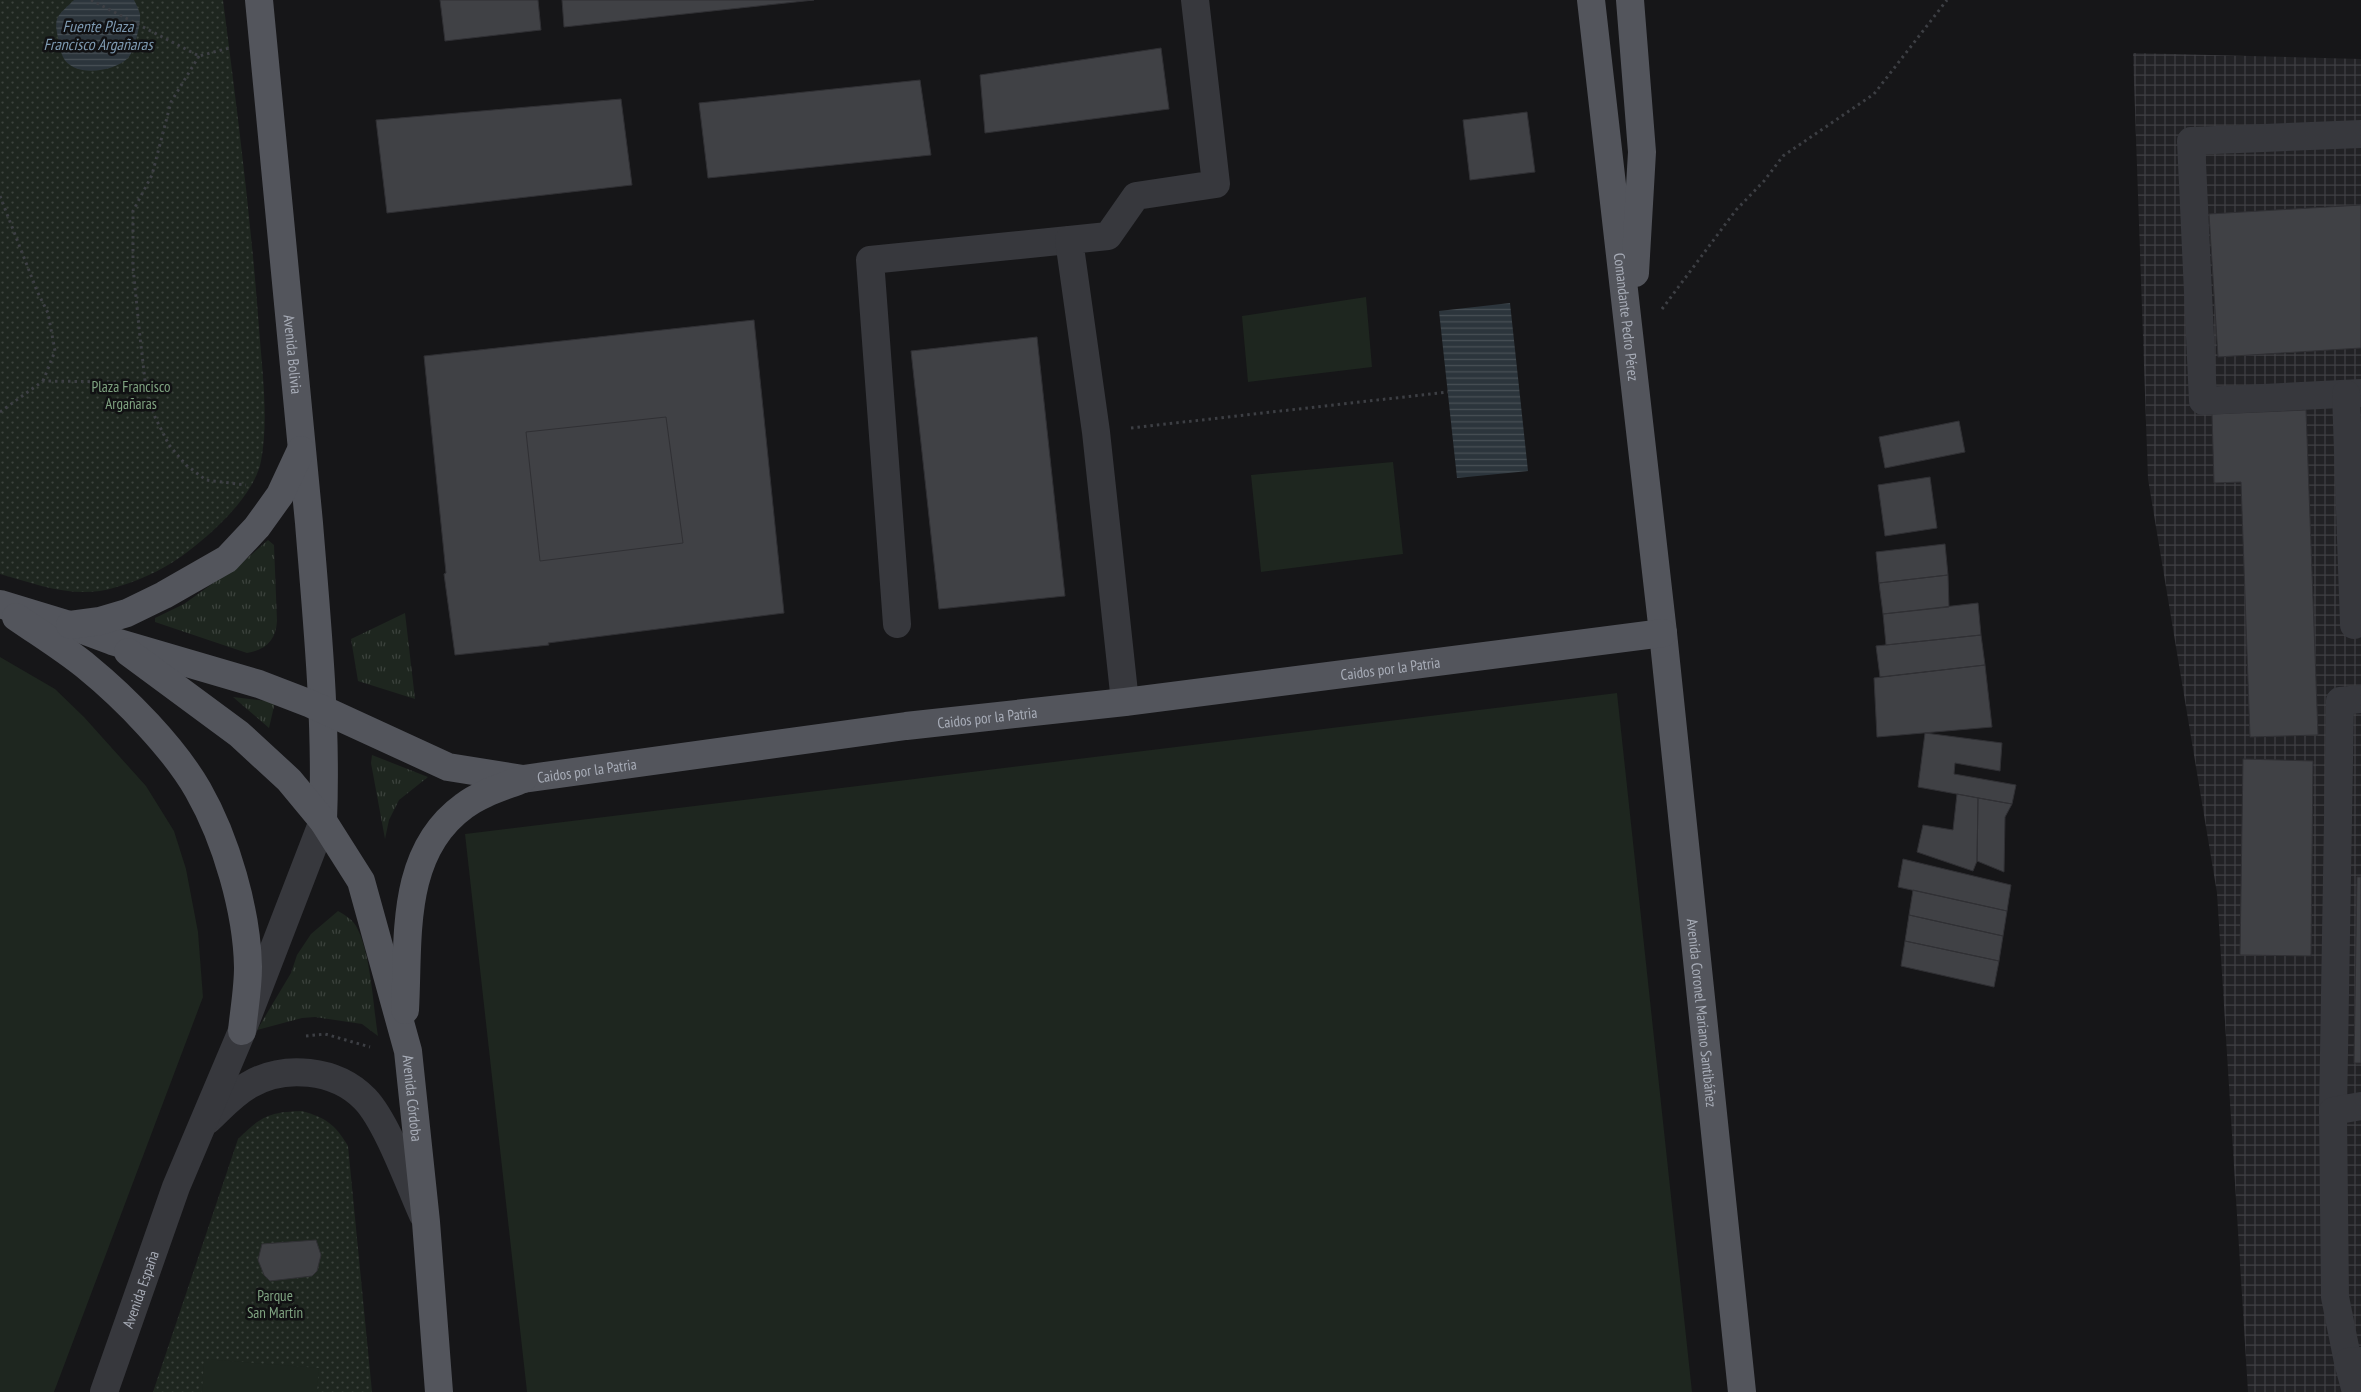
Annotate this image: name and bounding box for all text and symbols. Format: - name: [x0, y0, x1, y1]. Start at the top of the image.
- water label: Fuente Plaza Francisco Argañaras: [43, 16, 154, 54]
- street label: Comandante Pedro Pérez: [1610, 252, 1644, 382]
- street label: Avenida Bolivia: [280, 314, 307, 395]
- park label: Plaza Francisco Argañaras: [92, 377, 170, 413]
- street label: Caidos por la Patria: [1339, 652, 1441, 684]
- street label: Caidos por la Patria: [936, 702, 1038, 732]
- street label: Caidos por la Patria: [536, 754, 638, 786]
- street label: Avenida Coronel Mariano Santibáñez: [1683, 918, 1722, 1108]
- street label: Avenida Córdoba: [399, 1054, 427, 1142]
- street label: Avenida España: [118, 1248, 162, 1330]
- park label: Parque San Martín: [247, 1286, 303, 1322]

